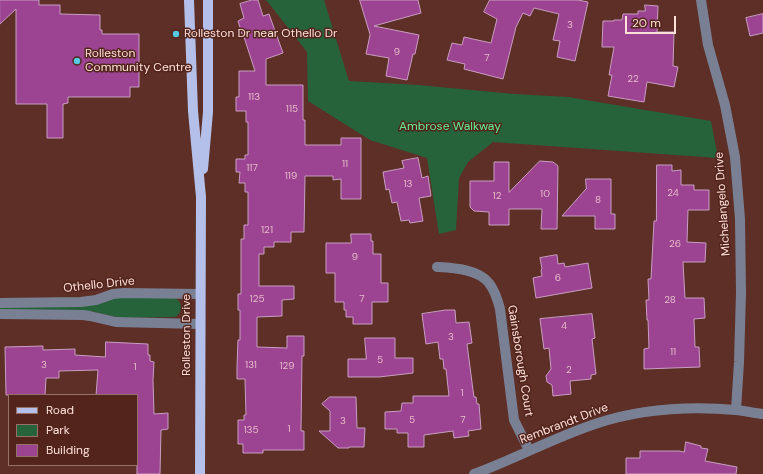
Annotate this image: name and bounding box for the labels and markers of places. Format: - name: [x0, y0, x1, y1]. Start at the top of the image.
- place label: Rolleston Dr near Othello Dr: [184, 27, 337, 41]
- marker: Rolleston Dr near Othello Dr: [171, 29, 181, 39]
- place label: Rolleston Community Centre: [85, 47, 191, 75]
- marker: Rolleston Community Centre: [72, 56, 82, 66]

